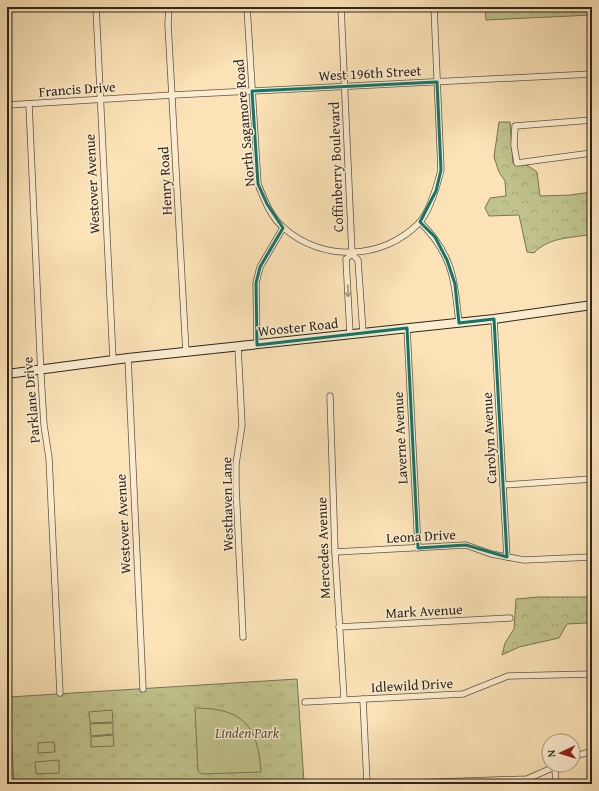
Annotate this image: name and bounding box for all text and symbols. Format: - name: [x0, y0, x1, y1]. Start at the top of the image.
- street label: North Sagamore Road: [228, 58, 260, 188]
- street label: West 196th Street: [318, 60, 422, 86]
- street label: Francis Drive: [38, 76, 117, 102]
- street label: Coffinberry Boulevard: [324, 101, 348, 233]
- street label: Westover Avenue: [79, 133, 105, 235]
- street label: Henry Road: [153, 146, 177, 216]
- one-way arrow: [344, 284, 351, 297]
- street label: Wooster Road: [257, 313, 340, 341]
- street label: Parklane Drive: [17, 356, 45, 444]
- street label: Laverne Avenue: [388, 391, 412, 485]
- street label: Carolyn Avenue: [477, 391, 501, 484]
- street label: Westhaven Lane: [216, 456, 238, 552]
- street label: Westover Avenue: [110, 473, 136, 575]
- street label: Mercedes Avenue: [311, 496, 335, 599]
- street label: Leona Drive: [386, 524, 457, 548]
- street label: Mark Avenue: [385, 599, 463, 623]
- street label: Idlewild Drive: [371, 673, 454, 697]
- park label: Linden Park: [214, 723, 280, 743]
- north arrow: [541, 733, 581, 773]
- text: N: [543, 749, 559, 758]

